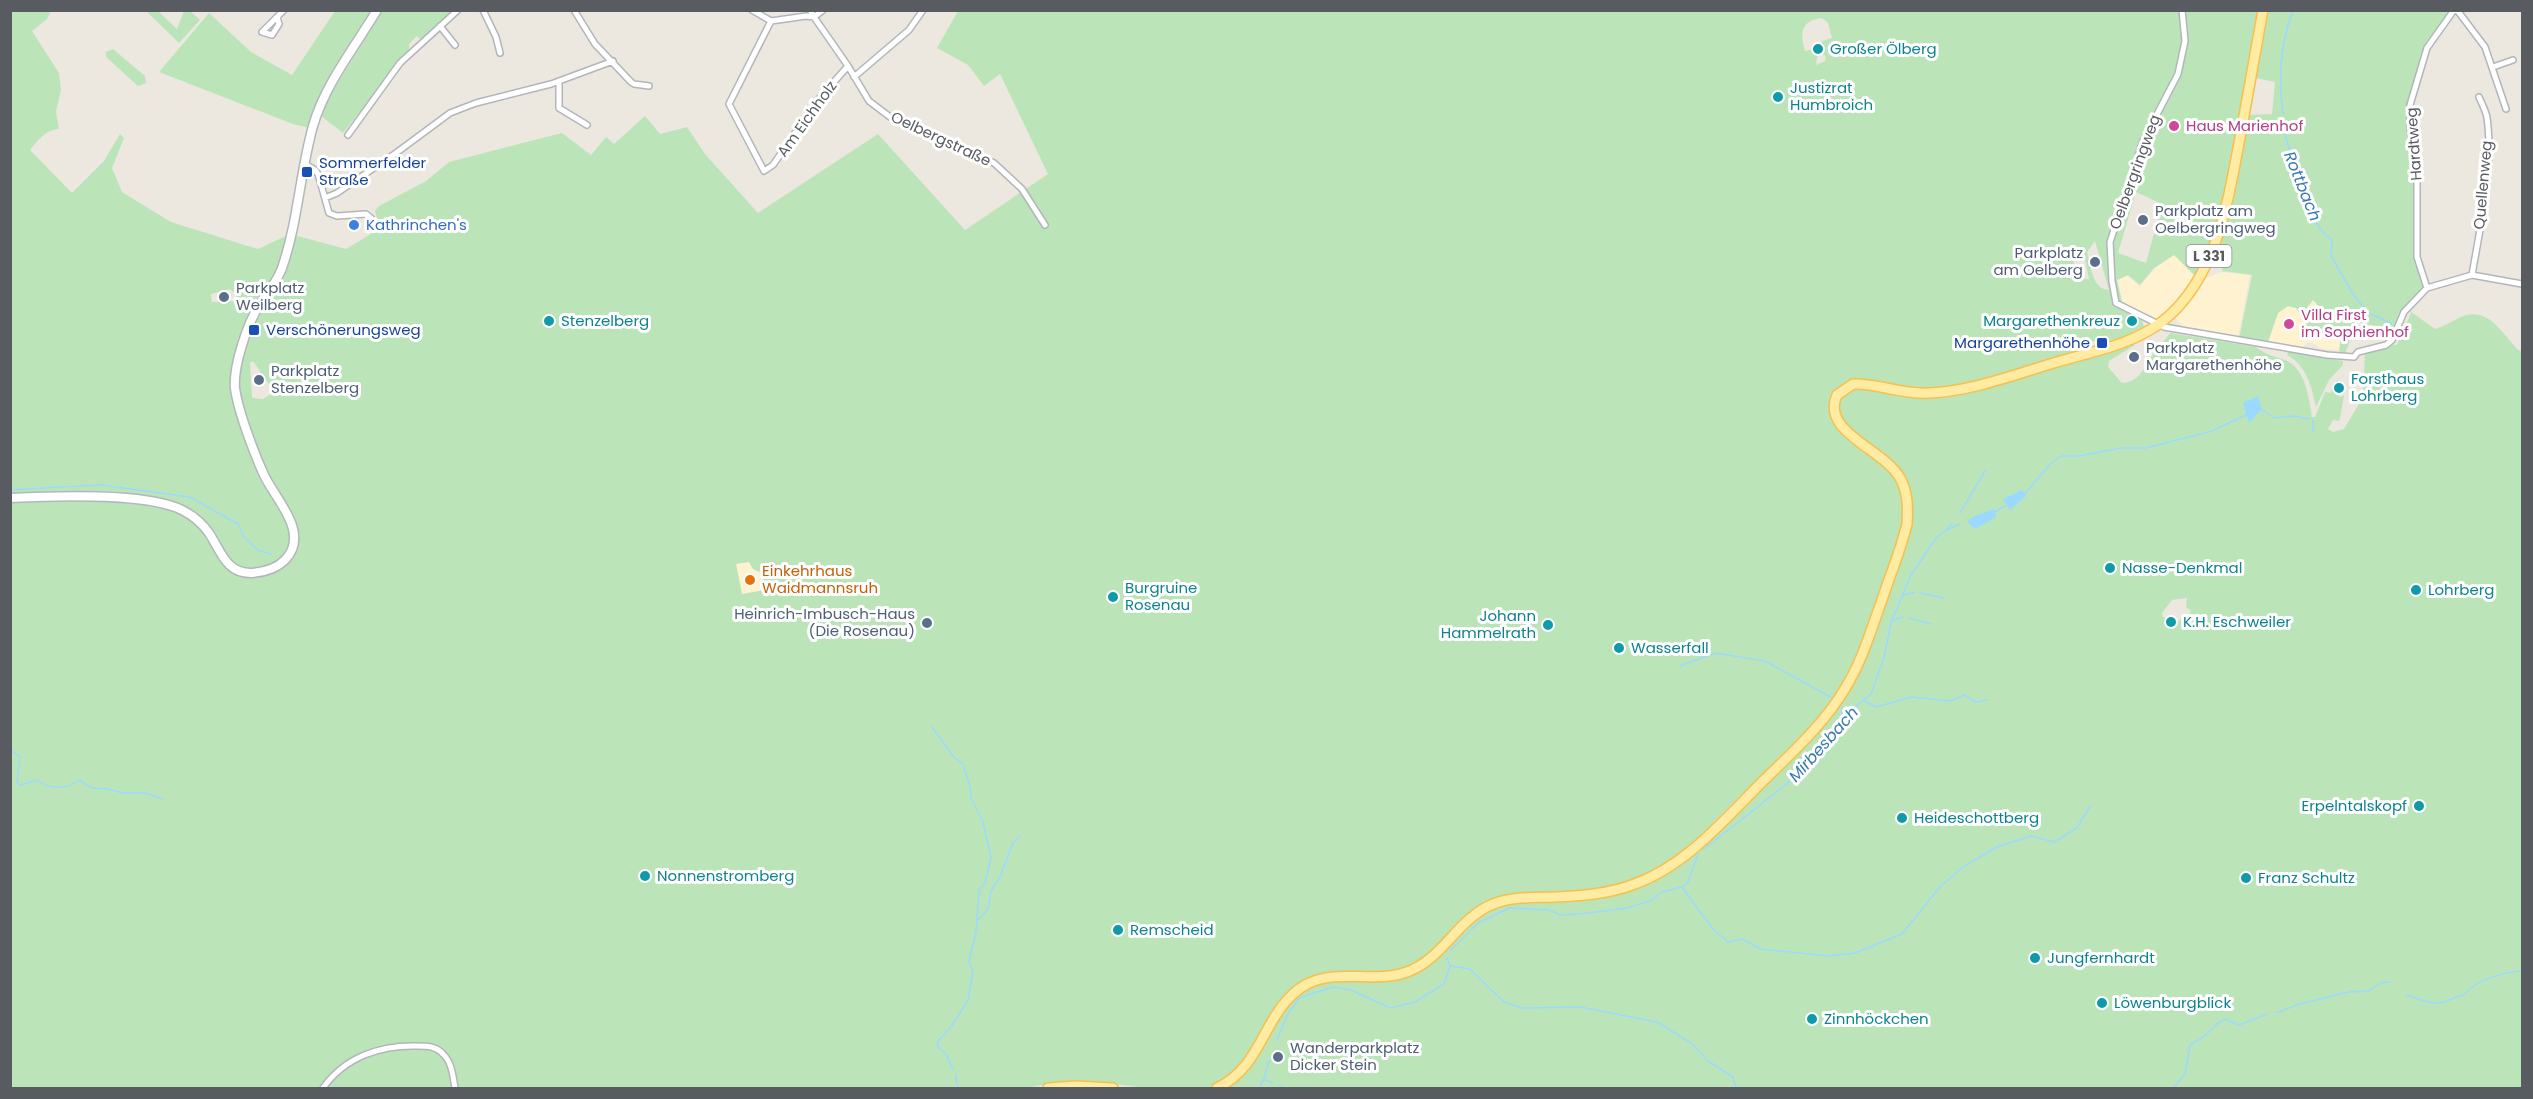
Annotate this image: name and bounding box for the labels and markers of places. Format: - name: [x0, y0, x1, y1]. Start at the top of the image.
- place label: Großer Ölberg: [1830, 38, 1937, 59]
- marker: Großer Ölberg: [1811, 42, 1825, 56]
- place label: Justizrat Humbroich: [1790, 77, 1873, 115]
- marker: Justizrat Humbroich: [1771, 90, 1785, 104]
- place label: Haus Marienhof: [2186, 115, 2303, 136]
- marker: Haus Marienhof: [2167, 119, 2181, 133]
- place label: Sommerfelder Straße: [319, 152, 427, 190]
- marker: Sommerfelder Straße: [300, 165, 314, 179]
- place label: Parkplatz am Oelbergringweg: [2155, 200, 2276, 238]
- marker: Parkplatz am Oelbergringweg: [2136, 213, 2150, 227]
- place label: Kathrinchen's: [366, 214, 467, 235]
- marker: Kathrinchen's: [347, 218, 361, 232]
- place label: Parkplatz am Oelberg: [1993, 242, 2083, 280]
- marker: Parkplatz am Oelberg: [2088, 255, 2102, 269]
- place label: Parkplatz Weilberg: [236, 277, 305, 315]
- marker: Parkplatz Weilberg: [217, 290, 231, 304]
- place label: Villa First im Sophienhof: [2301, 304, 2409, 342]
- place label: Stenzelberg: [561, 310, 649, 331]
- place label: Margarethenkreuz: [1983, 310, 2120, 331]
- marker: Stenzelberg: [542, 314, 556, 328]
- marker: Margarethenkreuz: [2125, 314, 2139, 328]
- marker: Villa First im Sophienhof: [2282, 317, 2296, 331]
- place label: Verschönerungsweg: [266, 319, 421, 340]
- marker: Verschönerungsweg: [247, 323, 261, 337]
- place label: Margarethenhöhe: [1954, 332, 2090, 353]
- marker: Margarethenhöhe: [2095, 336, 2109, 350]
- place label: Parkplatz Margarethenhöhe: [2146, 337, 2282, 375]
- marker: Parkplatz Margarethenhöhe: [2127, 350, 2141, 364]
- place label: Parkplatz Stenzelberg: [271, 360, 359, 398]
- place label: Forsthaus Lohrberg: [2351, 368, 2424, 406]
- marker: Parkplatz Stenzelberg: [252, 373, 266, 387]
- marker: Forsthaus Lohrberg: [2332, 381, 2346, 395]
- place label: Nasse-Denkmal: [2122, 557, 2242, 578]
- place label: Einkehrhaus Waidmannsruh: [762, 560, 878, 598]
- marker: Nasse-Denkmal: [2103, 561, 2117, 575]
- marker: Einkehrhaus Waidmannsruh: [743, 573, 757, 587]
- place label: Burgruine Rosenau: [1125, 577, 1197, 615]
- place label: Lohrberg: [2428, 579, 2494, 600]
- marker: Lohrberg: [2409, 583, 2423, 597]
- marker: Burgruine Rosenau: [1106, 590, 1120, 604]
- place label: Heinrich-Imbusch-Haus (Die Rosenau): [734, 603, 915, 641]
- place label: Johann Hammelrath: [1441, 605, 1536, 643]
- place label: K.H. Eschweiler: [2183, 611, 2291, 632]
- marker: K.H. Eschweiler: [2164, 615, 2178, 629]
- marker: Heinrich-Imbusch-Haus (Die Rosenau): [920, 616, 934, 630]
- marker: Johann Hammelrath: [1541, 618, 1555, 632]
- place label: Wasserfall: [1631, 637, 1709, 658]
- marker: Wasserfall: [1612, 641, 1626, 655]
- place label: Erpelntalskopf: [2301, 795, 2407, 816]
- marker: Erpelntalskopf: [2412, 799, 2426, 813]
- place label: Heideschottberg: [1914, 807, 2039, 828]
- marker: Heideschottberg: [1895, 811, 1909, 825]
- place label: Nonnenstromberg: [657, 865, 794, 886]
- place label: Franz Schultz: [2258, 867, 2355, 888]
- marker: Nonnenstromberg: [638, 869, 652, 883]
- marker: Franz Schultz: [2239, 871, 2253, 885]
- place label: Remscheid: [1130, 919, 1214, 940]
- marker: Remscheid: [1111, 923, 1125, 937]
- place label: Jungfernhardt: [2047, 947, 2155, 968]
- marker: Jungfernhardt: [2028, 951, 2042, 965]
- place label: Löwenburgblick: [2114, 992, 2231, 1013]
- marker: Löwenburgblick: [2095, 996, 2109, 1010]
- place label: Zinnhöckchen: [1824, 1008, 1929, 1029]
- marker: Zinnhöckchen: [1805, 1012, 1819, 1026]
- place label: Wanderparkplatz Dicker Stein: [1290, 1037, 1419, 1075]
- marker: Wanderparkplatz Dicker Stein: [1271, 1050, 1285, 1064]

